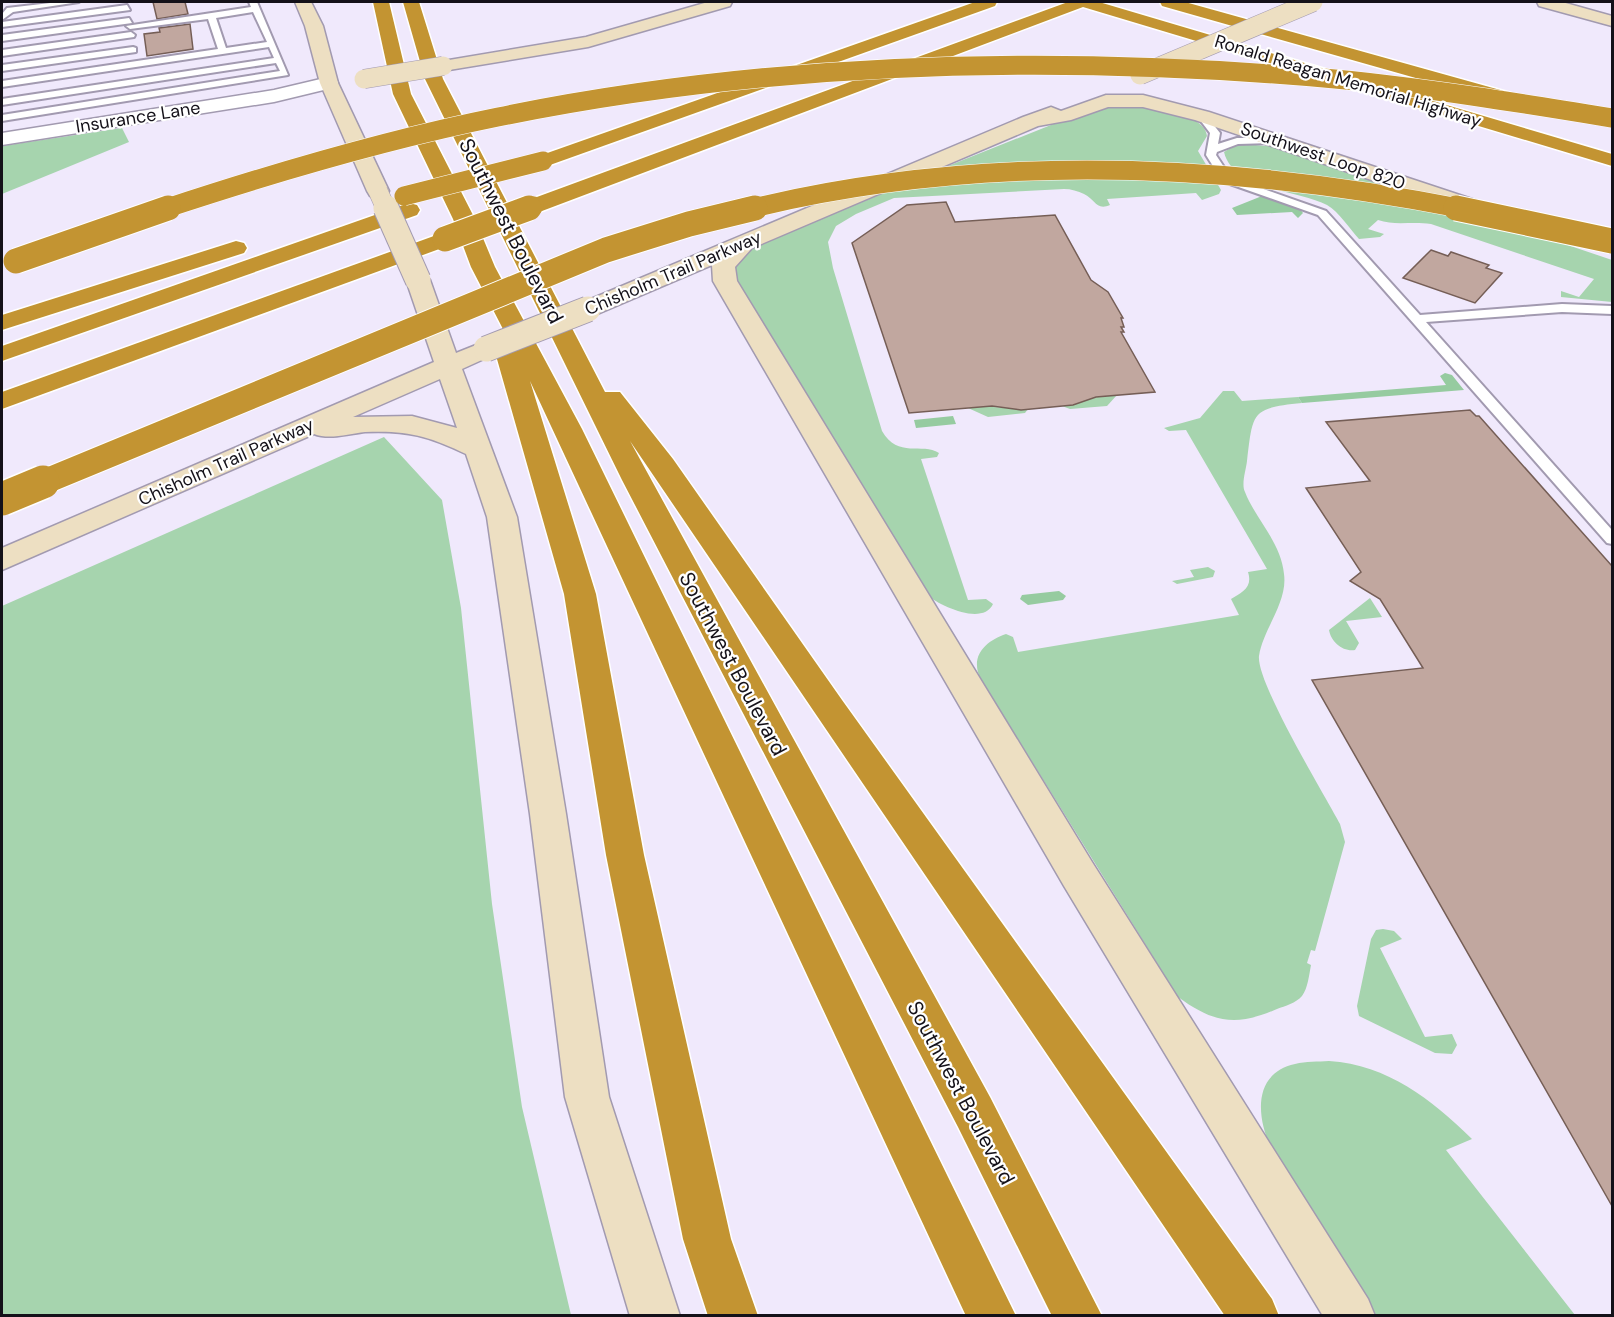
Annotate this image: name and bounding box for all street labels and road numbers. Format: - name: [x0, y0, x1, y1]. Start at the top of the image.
- street label: Ronald Reagan Memorial Highway: [1212, 29, 1484, 133]
- street label: Insurance Lane: [74, 95, 202, 139]
- street label: Southwest Loop 820: [1237, 117, 1409, 195]
- street label: Southwest Boulevard: [452, 134, 570, 328]
- street label: Chisholm Trail Parkway: [581, 225, 765, 321]
- street label: Chisholm Trail Parkway: [135, 412, 317, 512]
- street label: Southwest Boulevard: [673, 567, 793, 761]
- street label: Southwest Boulevard: [901, 996, 1021, 1190]

